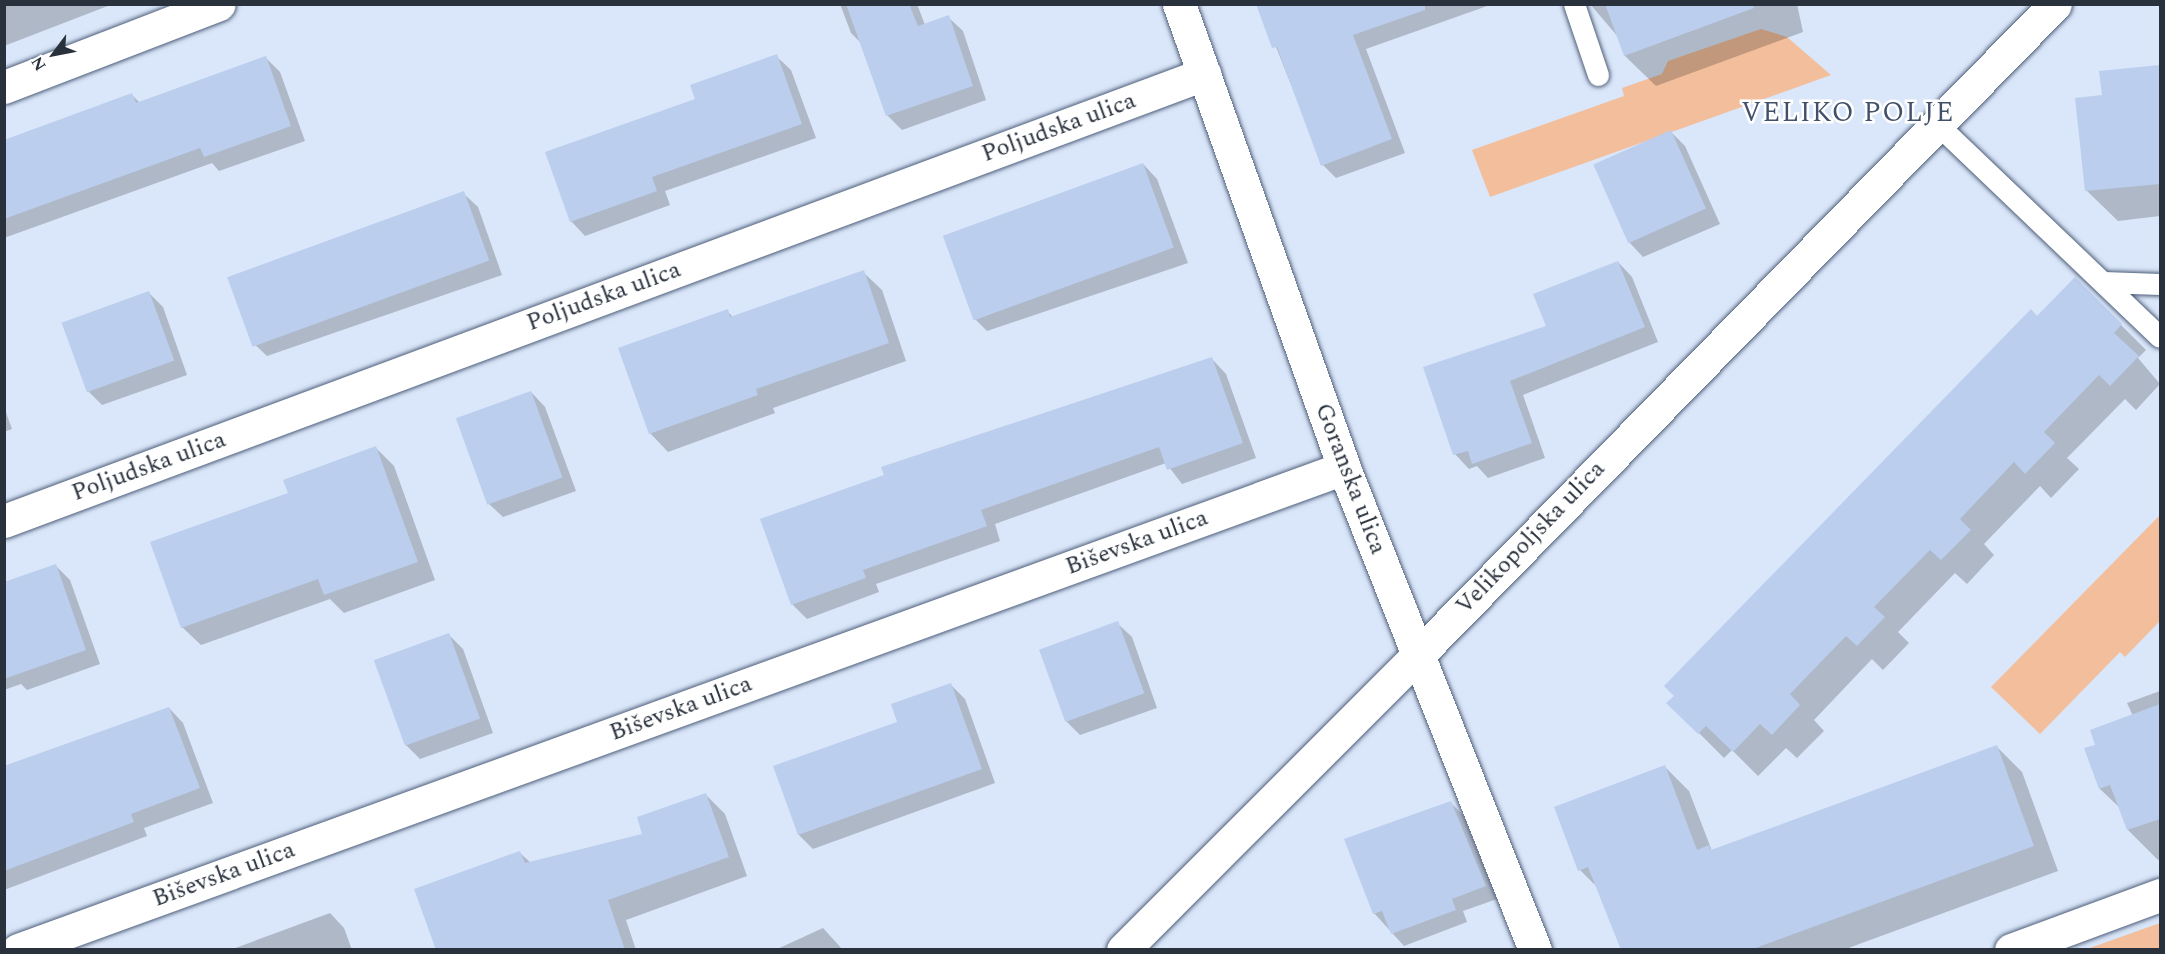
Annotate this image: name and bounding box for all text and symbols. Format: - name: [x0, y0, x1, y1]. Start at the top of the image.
- north arrow: [24, 24, 84, 84]
- text: N: [25, 52, 52, 75]
- street label: Poljudska ulica: [978, 87, 1140, 169]
- district label: VELIKO POLJE: [1741, 98, 1955, 130]
- street label: Poljudska ulica: [523, 256, 685, 338]
- street label: Goranska ulica: [1308, 399, 1392, 559]
- street label: Poljudska ulica: [68, 426, 230, 508]
- street label: Velikopoljska ulica: [1450, 455, 1612, 621]
- street label: Biševska ulica: [1062, 504, 1212, 582]
- street label: Biševska ulica: [606, 670, 756, 748]
- street label: Biševska ulica: [149, 836, 299, 914]

